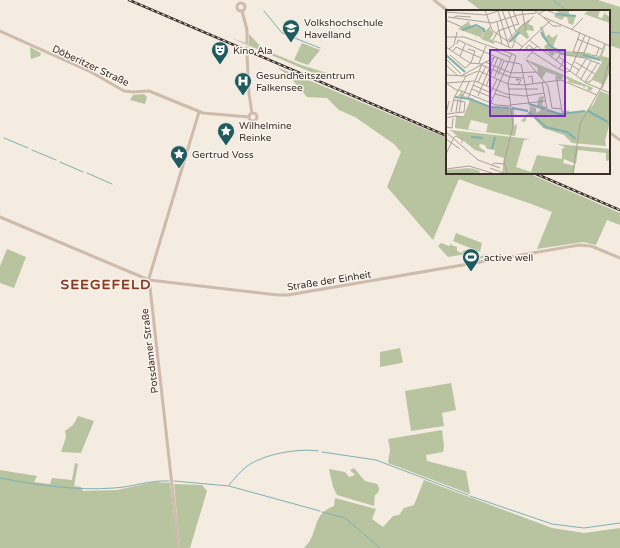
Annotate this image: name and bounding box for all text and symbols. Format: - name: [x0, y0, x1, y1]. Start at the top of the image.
- inset map: [446, 10, 610, 174]
- place label: Volkshochschule Havelland: [304, 17, 384, 41]
- school or university icon: Volkshochschule Havelland: [281, 18, 301, 43]
- theatre icon: Kino Ala: [210, 40, 230, 65]
- street label: Döberitzer Straße: [50, 43, 131, 89]
- place label: Kino Ala: [233, 45, 272, 57]
- place label: Gesundheitszentrum Falkensee: [256, 70, 355, 94]
- hospital icon: Gesundheitszentrum Falkensee: [233, 71, 253, 96]
- place label: Wilhelmine Reinke: [239, 120, 292, 144]
- place icon: Wilhelmine Reinke: [216, 121, 236, 146]
- place icon: Gertrud Voss: [169, 144, 189, 169]
- place label: Gertrud Voss: [192, 149, 254, 161]
- sports icon: active well: [461, 247, 481, 272]
- place label: active well: [484, 252, 533, 264]
- street label: Straße der Einheit: [286, 268, 372, 294]
- district label: SEEGEFELD: [61, 276, 151, 293]
- street label: Potsdamer Straße: [139, 307, 161, 394]

